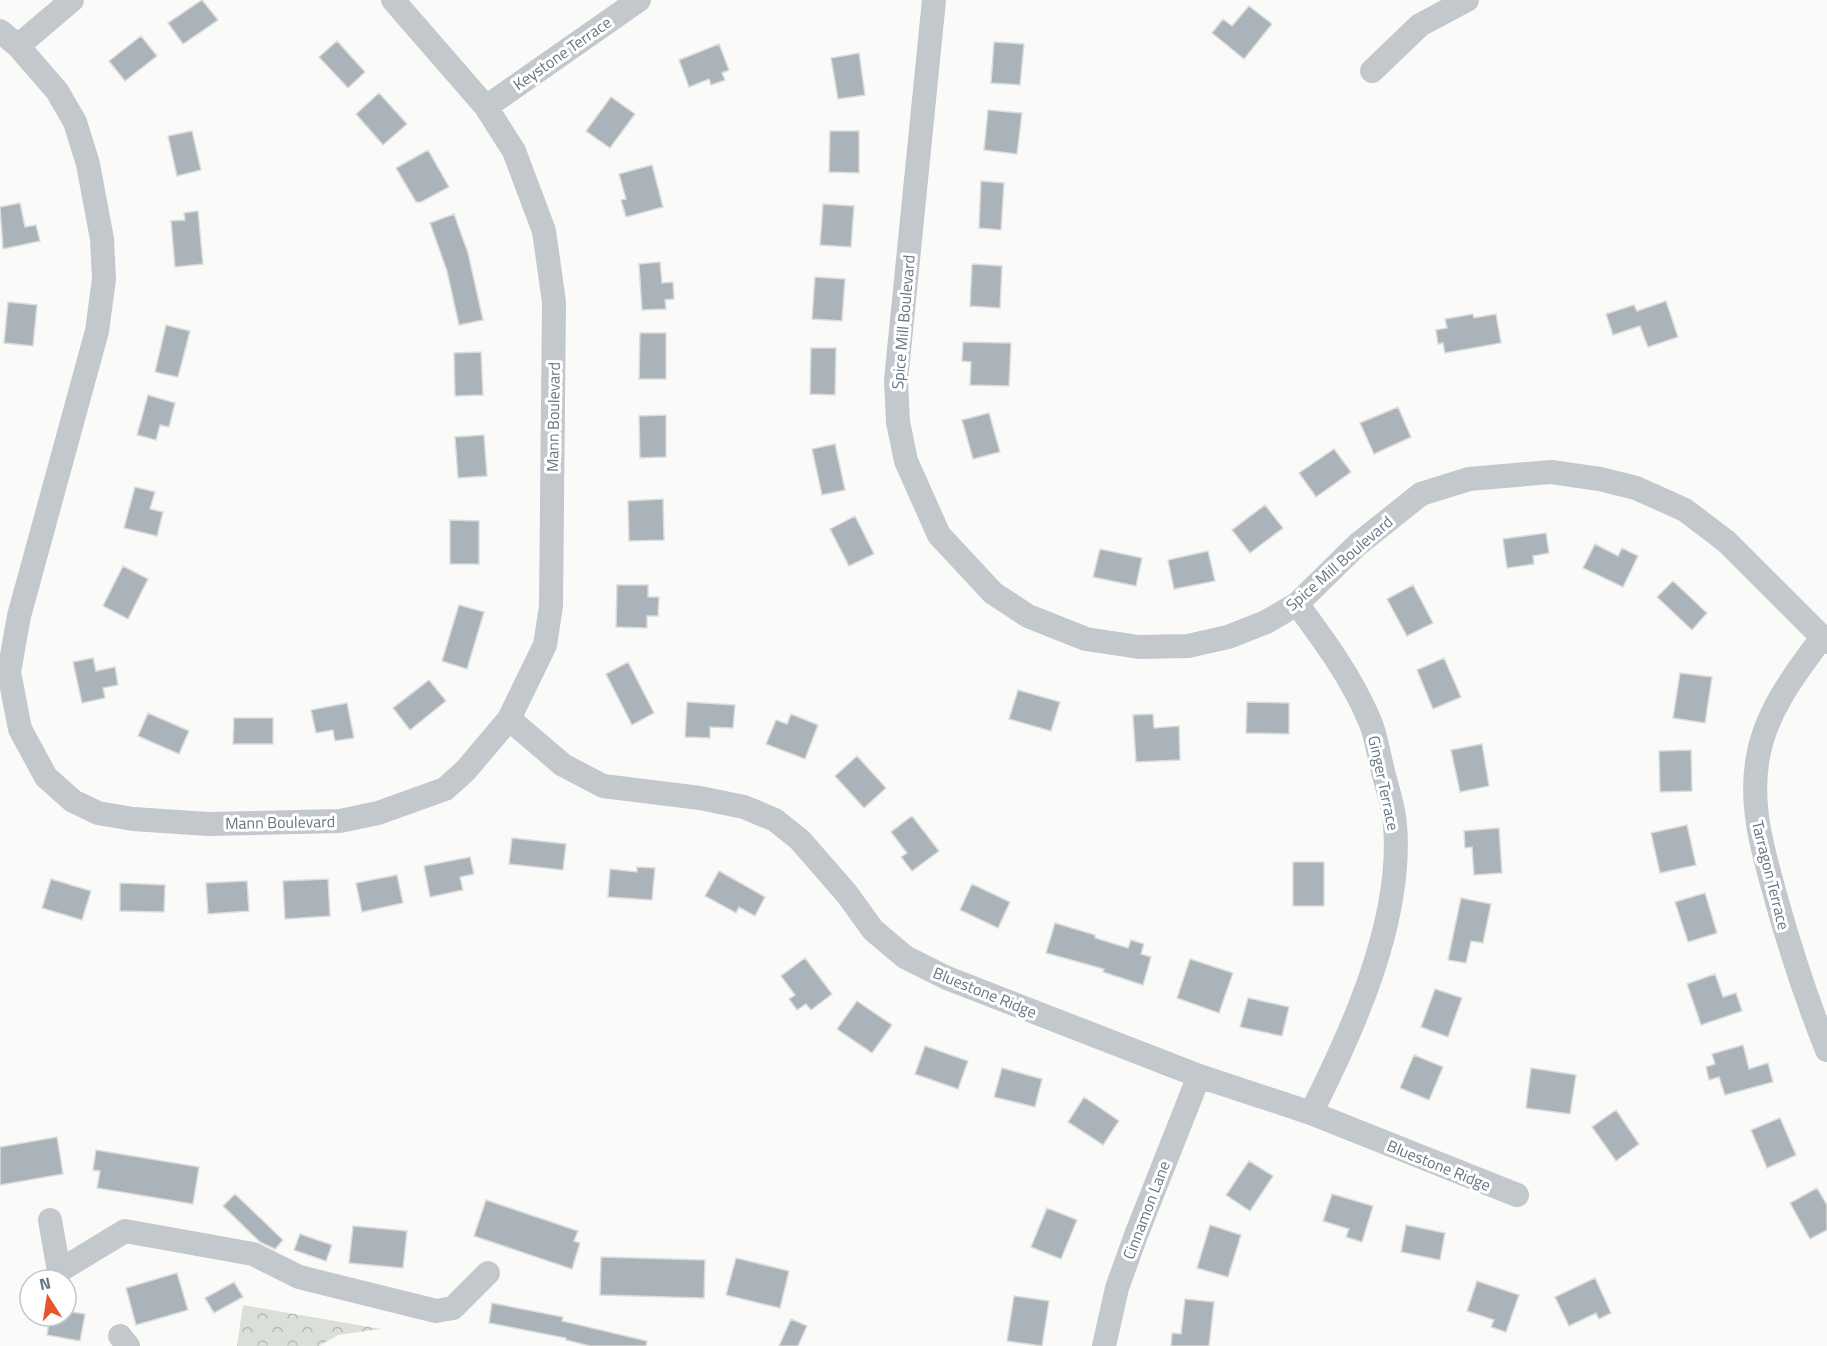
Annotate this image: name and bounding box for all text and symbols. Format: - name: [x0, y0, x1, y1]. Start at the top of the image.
- street label: Keystone Terrace: [508, 10, 616, 96]
- street label: Spice Mill Boulevard: [885, 254, 921, 390]
- street label: Mann Boulevard: [540, 362, 566, 472]
- street label: Spice Mill Boulevard: [1280, 510, 1398, 616]
- street label: Ginger Terrace: [1362, 733, 1406, 833]
- street label: Mann Boulevard: [225, 809, 335, 835]
- street label: Tarragon Terrace: [1746, 818, 1796, 932]
- street label: Bluestone Ridge: [930, 960, 1040, 1024]
- street label: Bluestone Ridge: [1384, 1133, 1494, 1197]
- street label: Cinnamon Lane: [1116, 1157, 1176, 1263]
- north arrow: [18, 1268, 78, 1328]
- text: N: [37, 1270, 53, 1296]

